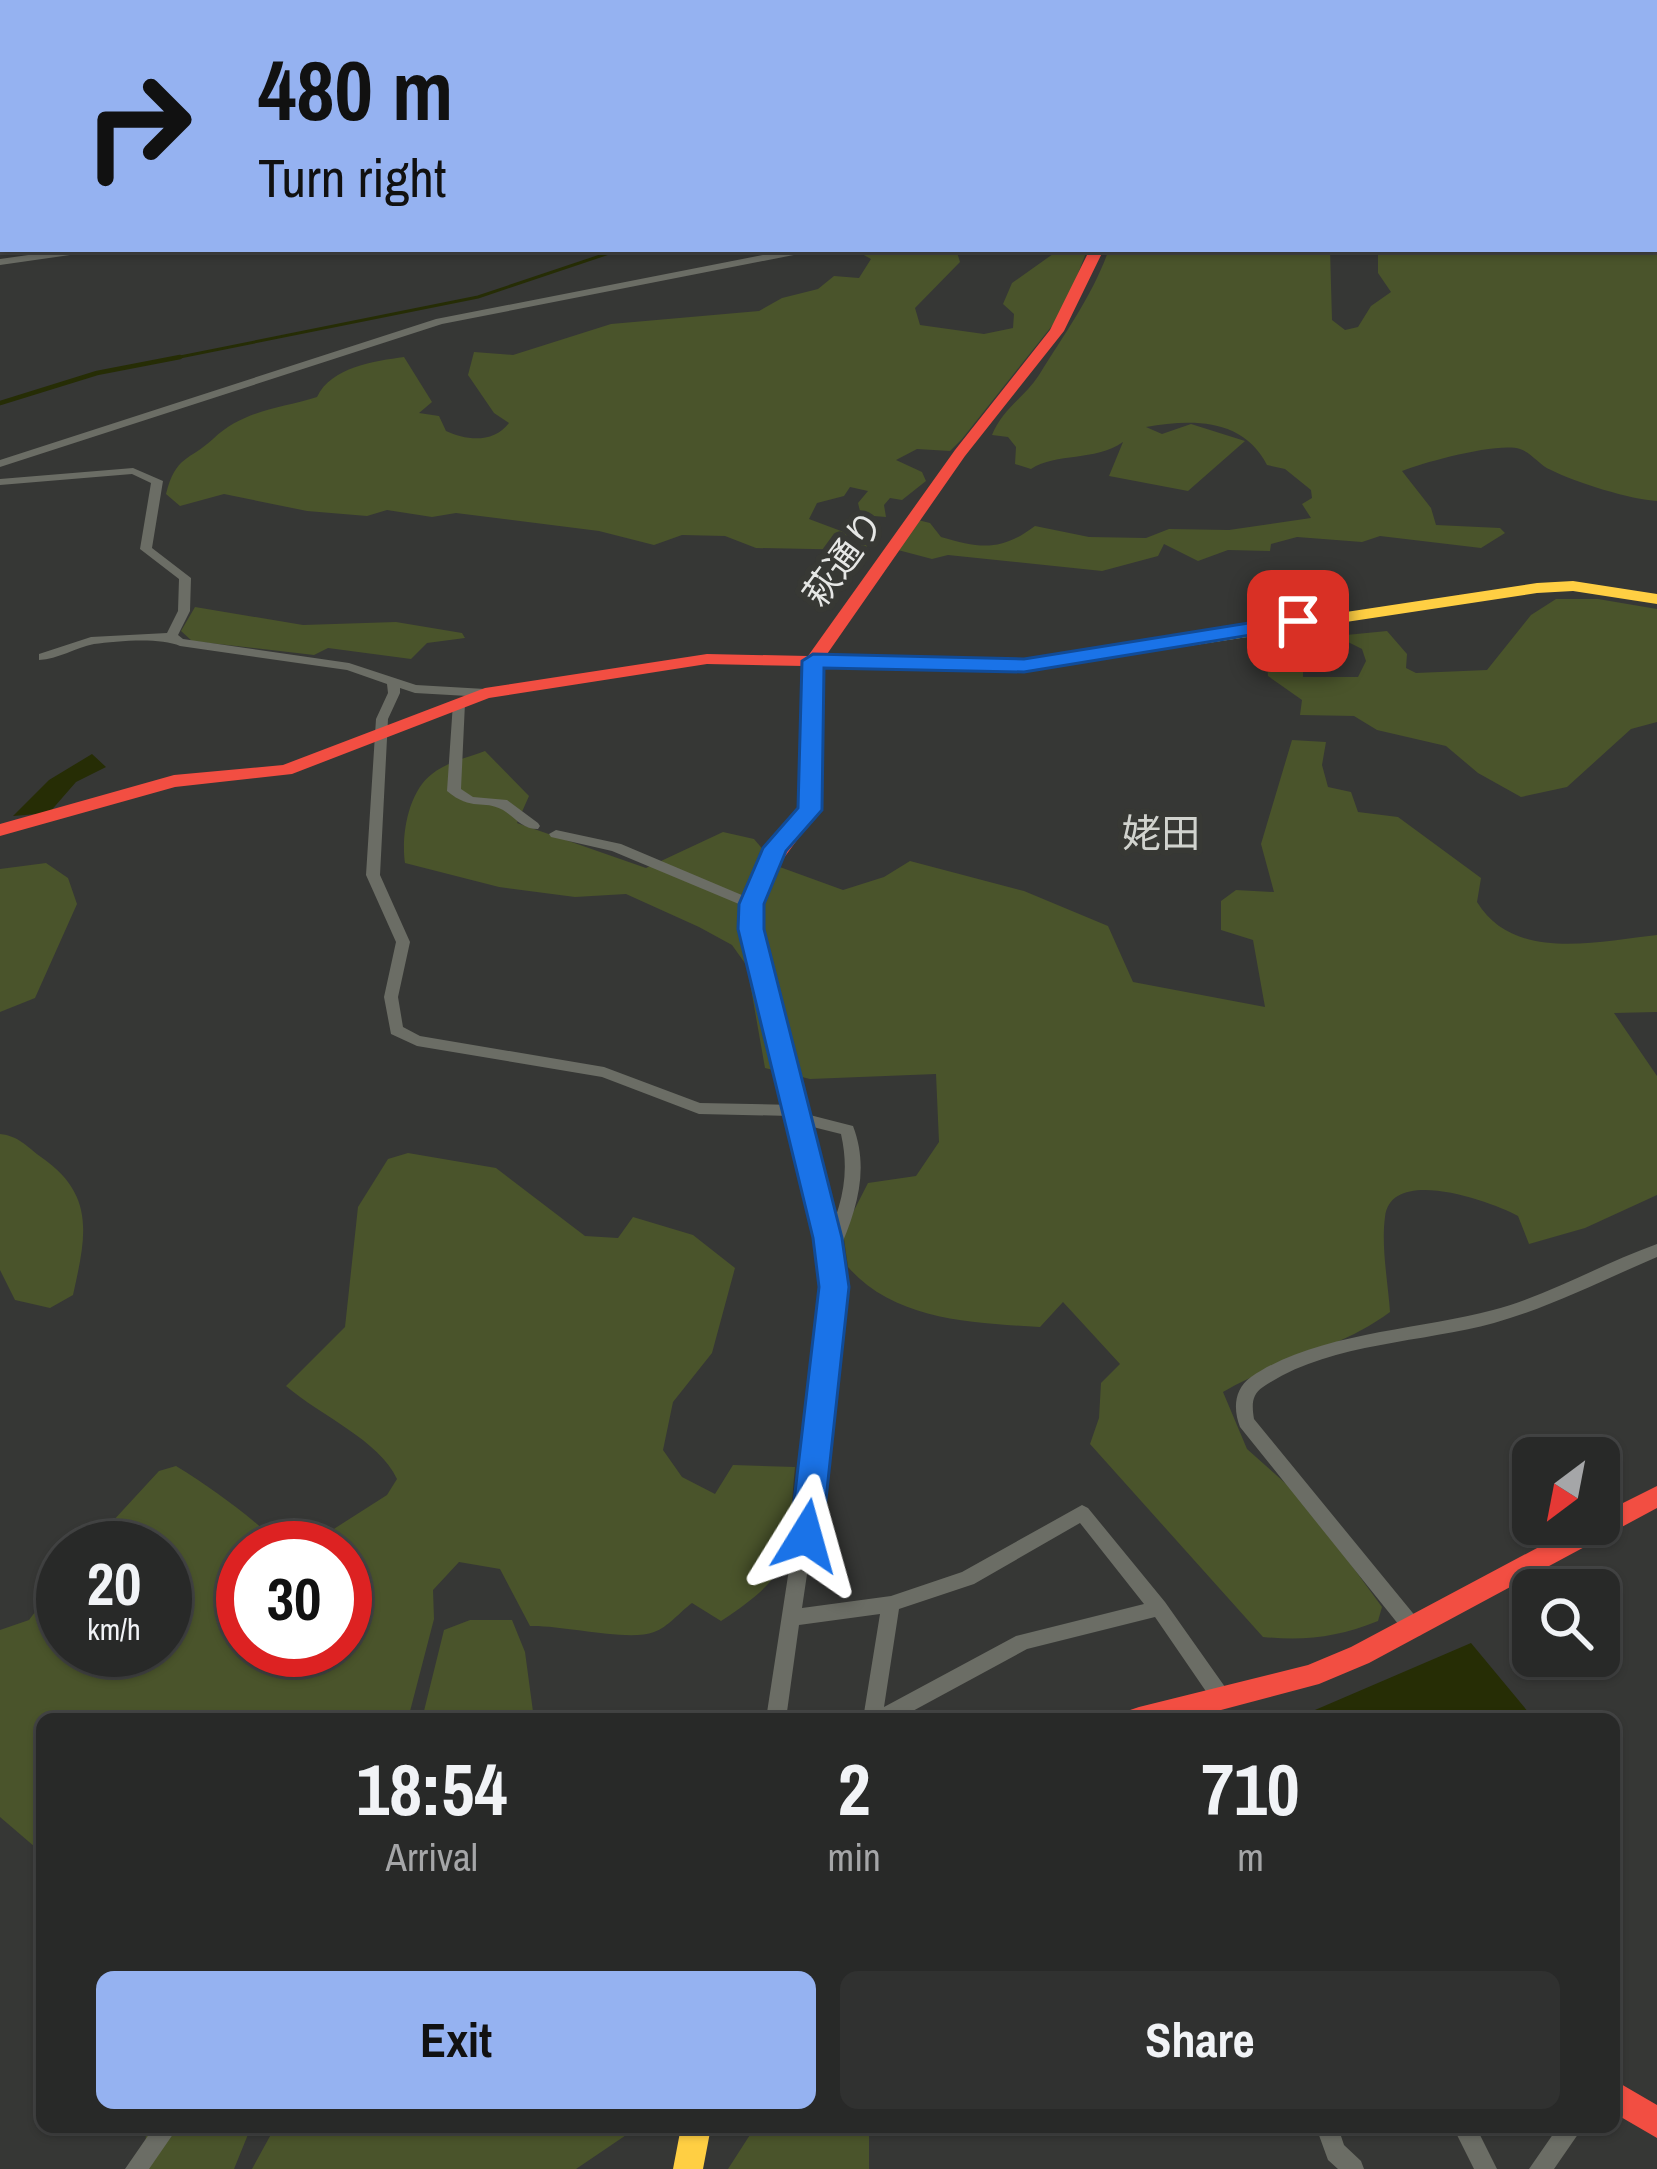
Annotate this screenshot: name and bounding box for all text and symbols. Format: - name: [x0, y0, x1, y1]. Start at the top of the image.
- text: 480 m: [258, 33, 453, 146]
- icon: right: [60, 48, 216, 204]
- text: Turn right: [258, 141, 446, 214]
- street label: 萩通り: [792, 500, 894, 616]
- pin: [1247, 570, 1349, 672]
- icon: arrive: [1265, 588, 1331, 654]
- district label: 姥田: [1122, 807, 1200, 859]
- north arrow: [1512, 1437, 1620, 1545]
- map controls: [1512, 1437, 1620, 1677]
- position arrow: [743, 1473, 869, 1599]
- speed limit sign: 30: [216, 1521, 372, 1677]
- text: 20: [87, 1543, 141, 1624]
- button: search: [1512, 1569, 1620, 1677]
- text: km/h: [87, 1609, 141, 1649]
- text: 18:54: [356, 1740, 507, 1837]
- text: 2: [838, 1740, 871, 1837]
- text: 710: [1201, 1740, 1300, 1837]
- text: Arrival: [386, 1831, 478, 1883]
- text: min: [828, 1831, 881, 1883]
- text: m: [1237, 1831, 1264, 1883]
- button: Exit: [96, 1971, 816, 2109]
- button: Share: [840, 1971, 1560, 2109]

